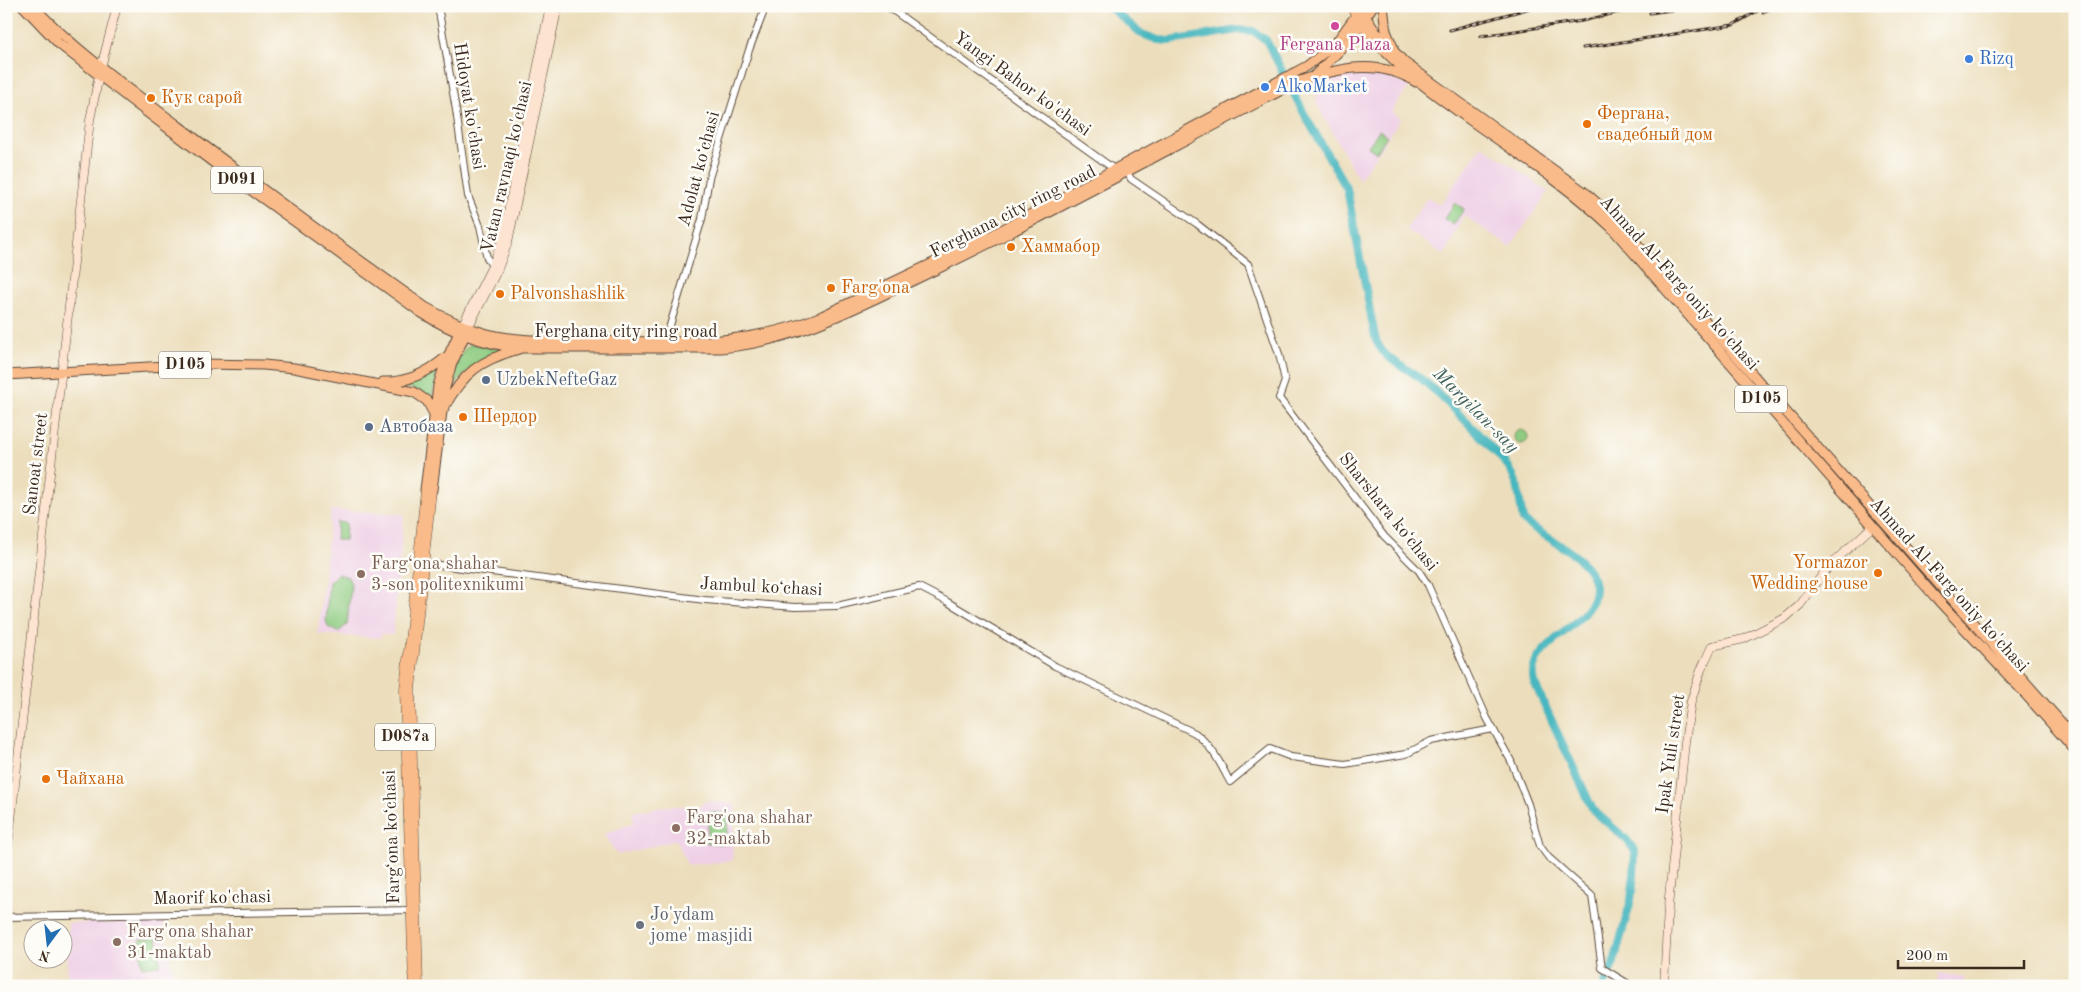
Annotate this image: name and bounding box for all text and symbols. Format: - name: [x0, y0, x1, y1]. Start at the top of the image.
- marker: Fergana Plaza: [1329, 20, 1341, 32]
- street label: Yangi Bahor ko'chasi: [950, 28, 1094, 140]
- place label: Fergana Plaza: [1279, 36, 1391, 54]
- street label: Hidoyat ko'chasi: [450, 41, 488, 171]
- place label: Rizq: [1979, 50, 2014, 68]
- marker: Rizq: [1963, 53, 1975, 65]
- place label: AlkoMarket: [1275, 78, 1367, 96]
- street label: Vatan ravnaqi ko'chasi: [478, 79, 536, 255]
- marker: AlkoMarket: [1259, 81, 1271, 93]
- place label: Кук сарой: [161, 89, 242, 107]
- marker: Кук сарой: [145, 92, 157, 104]
- place label: Фергана, свадебный дом: [1597, 105, 1713, 144]
- street label: Adolat koʻchasi: [675, 109, 723, 228]
- marker: Фергана, свадебный дом: [1581, 118, 1593, 130]
- street label: Ferghana city ring road: [927, 162, 1099, 262]
- road number: D091: [211, 166, 263, 194]
- street label: Ahmad Al-Farg'oniy ko'chasi: [1596, 192, 1762, 374]
- place label: Хаммабор: [1021, 238, 1100, 256]
- marker: Хаммабор: [1005, 241, 1017, 253]
- place label: Farg'ona: [841, 279, 910, 297]
- marker: Farg'ona: [825, 282, 837, 294]
- place label: Palvonshashlik: [510, 285, 626, 303]
- marker: Palvonshashlik: [494, 288, 506, 300]
- street label: Ferghana city ring road: [534, 323, 718, 341]
- road number: D105: [159, 352, 211, 378]
- water label: Margilan-say: [1428, 364, 1522, 458]
- place label: UzbekNefteGaz: [496, 371, 617, 389]
- marker: UzbekNefteGaz: [480, 374, 492, 386]
- road number: D105: [1735, 386, 1787, 412]
- place label: Шердор: [473, 408, 537, 426]
- marker: Шердор: [457, 411, 469, 423]
- street label: Sanoat street: [21, 412, 51, 516]
- place label: Автобаза: [379, 418, 453, 436]
- marker: Автобаза: [363, 421, 375, 433]
- street label: Sharshara koʻchasi: [1335, 450, 1441, 575]
- street label: Ahmad Al-Farg'oniy ko'chasi: [1866, 494, 2032, 676]
- place label: Yormazor Wedding house: [1750, 554, 1869, 593]
- place label: Farg‘ona shahar 3-son politexnikumi: [371, 555, 524, 594]
- marker: Yormazor Wedding house: [1872, 567, 1884, 579]
- marker: Farg‘ona shahar 3-son politexnikumi: [355, 568, 367, 580]
- street label: Jambul koʻchasi: [699, 575, 823, 599]
- street label: Ipak Yuli street: [1654, 693, 1688, 815]
- road number: D087a: [375, 724, 435, 750]
- street label: Fargʻona koʻchasi: [381, 769, 403, 904]
- place label: Чайхана: [56, 770, 125, 788]
- marker: Чайхана: [40, 773, 52, 785]
- place label: Farg'ona shahar 32-maktab: [686, 809, 813, 848]
- marker: Farg'ona shahar 32-maktab: [670, 822, 682, 834]
- street label: Maorif ko'chasi: [153, 888, 271, 908]
- place label: Jo'ydam jome' masjidi: [649, 906, 753, 945]
- marker: Jo'ydam jome' masjidi: [634, 919, 646, 931]
- north arrow: [22, 920, 72, 970]
- place label: Farg'ona shahar 31-maktab: [127, 923, 254, 962]
- marker: Farg'ona shahar 31-maktab: [111, 936, 123, 948]
- scale bar: [1898, 937, 2025, 969]
- text: N: [38, 947, 52, 964]
- text: 200 m: [1906, 949, 1948, 964]

